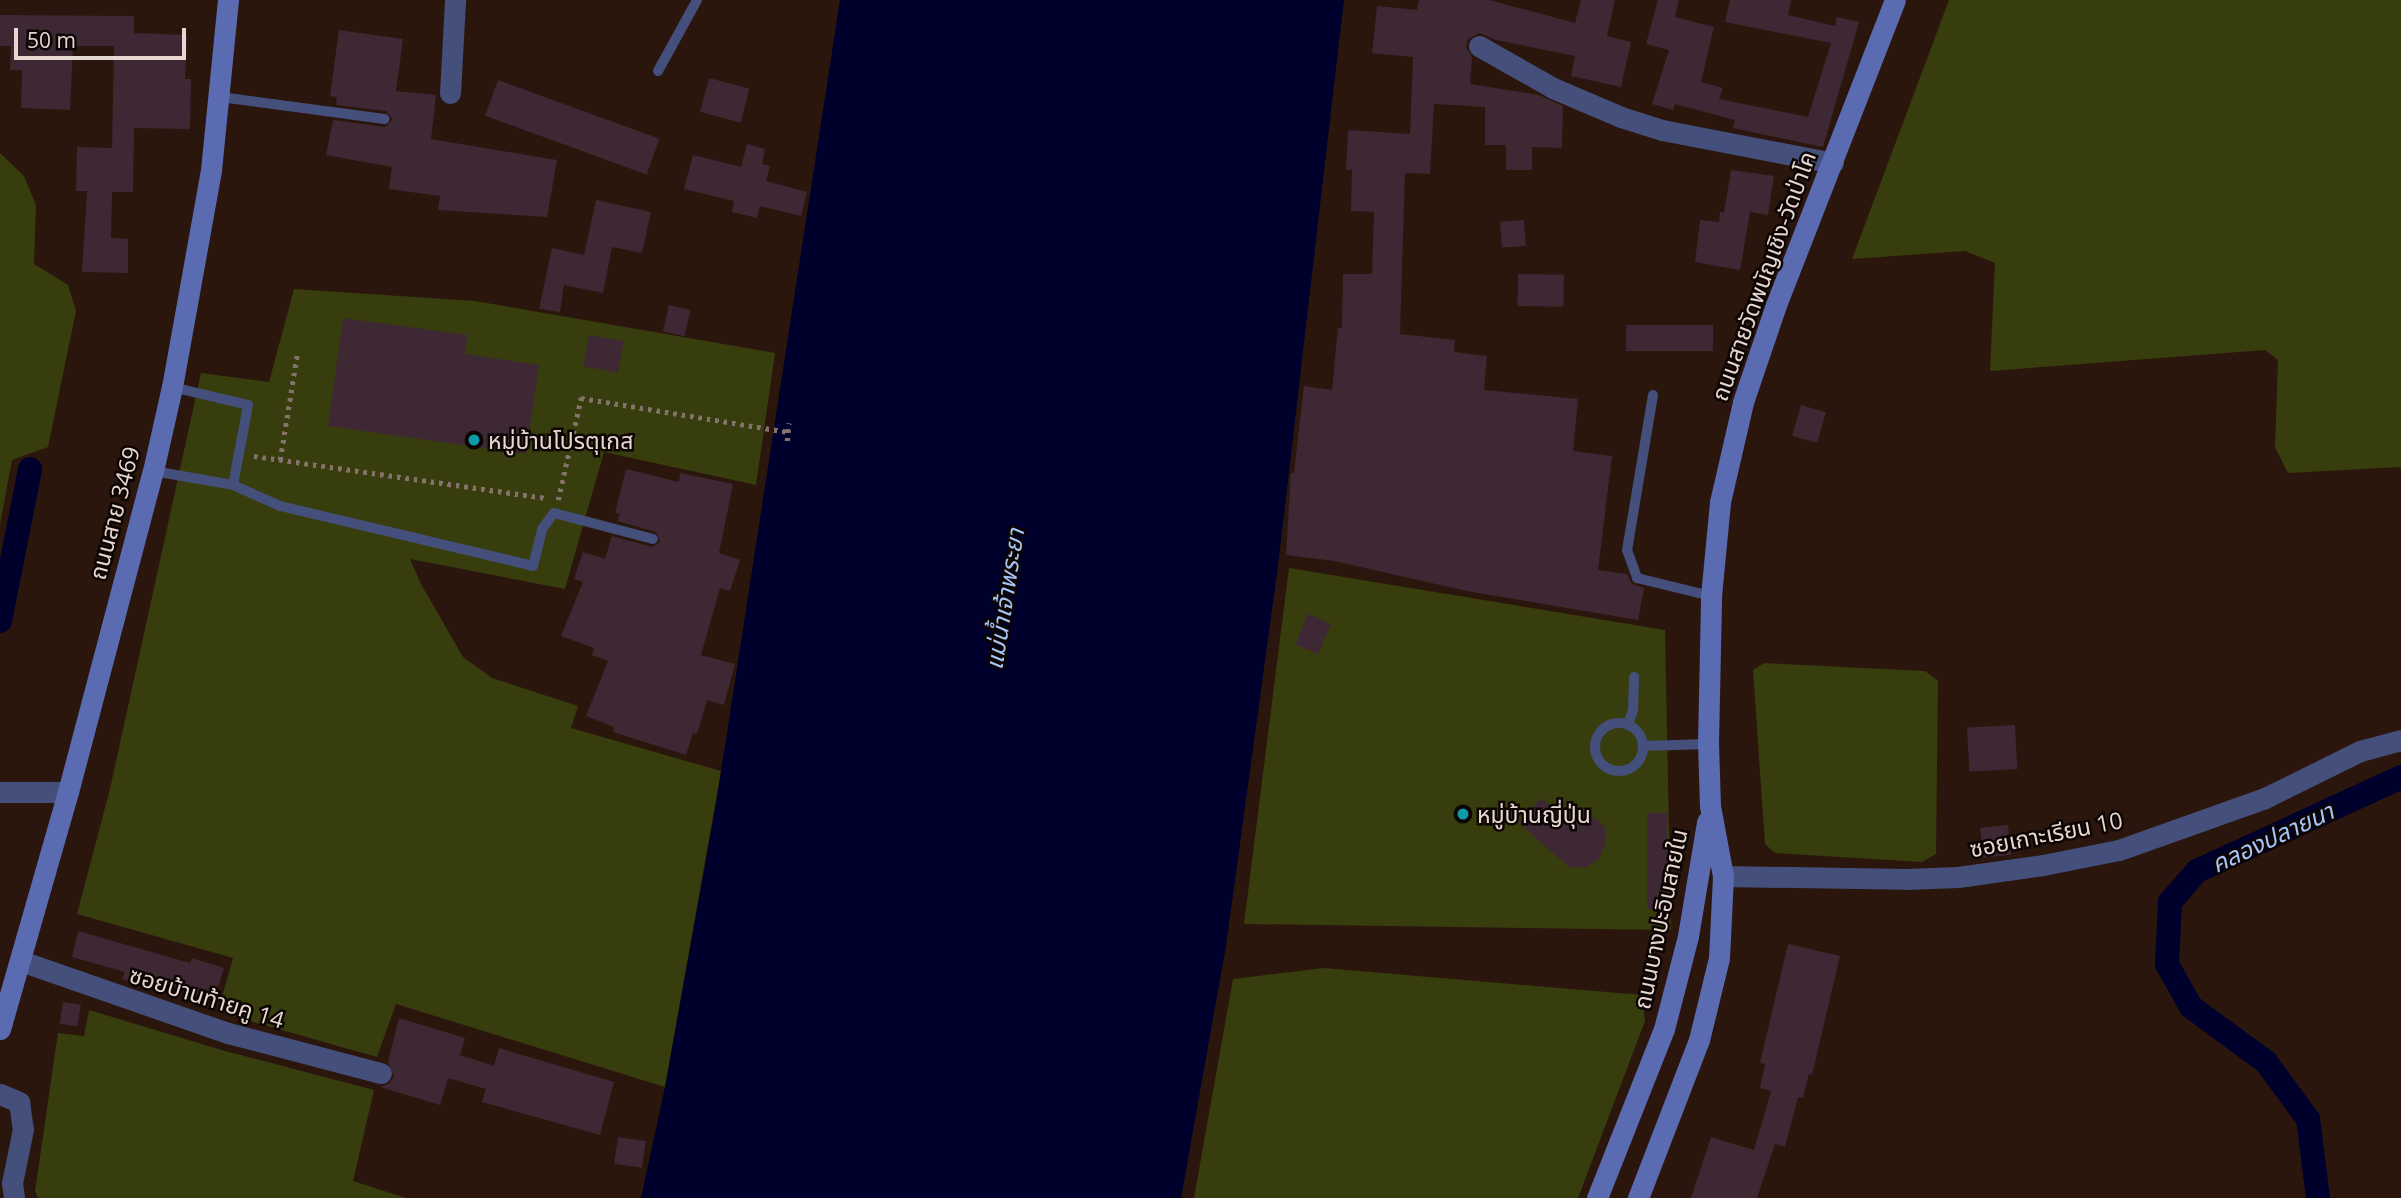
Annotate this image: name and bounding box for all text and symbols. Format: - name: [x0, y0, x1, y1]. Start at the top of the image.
- scale bar: [18, 14, 189, 58]
- text: 50 m: [27, 26, 76, 54]
- street label: ถนนสายวัดพนัญเชิง-วัดป่าโค: [1705, 148, 1821, 404]
- place label: หมู่บ้านโปรตุเกส: [488, 426, 633, 454]
- marker: หมู่บ้านโปรตุเกส: [466, 432, 482, 448]
- street label: ถนนสาย 3469: [83, 443, 145, 583]
- water label: แม่น้ำเจ้าพระยา: [979, 527, 1029, 671]
- water label: คลองปลายนา: [2206, 796, 2338, 878]
- place label: หมู่บ้านญี่ปุ่น: [1477, 800, 1591, 828]
- marker: หมู่บ้านญี่ปุ่น: [1455, 806, 1471, 822]
- street label: ซอยเกาะเรียน 10: [1967, 806, 2125, 862]
- street label: ถนนบางปะอินสายใน: [1627, 826, 1693, 1012]
- street label: ซอยบ้านท้ายคู 14: [126, 960, 288, 1034]

